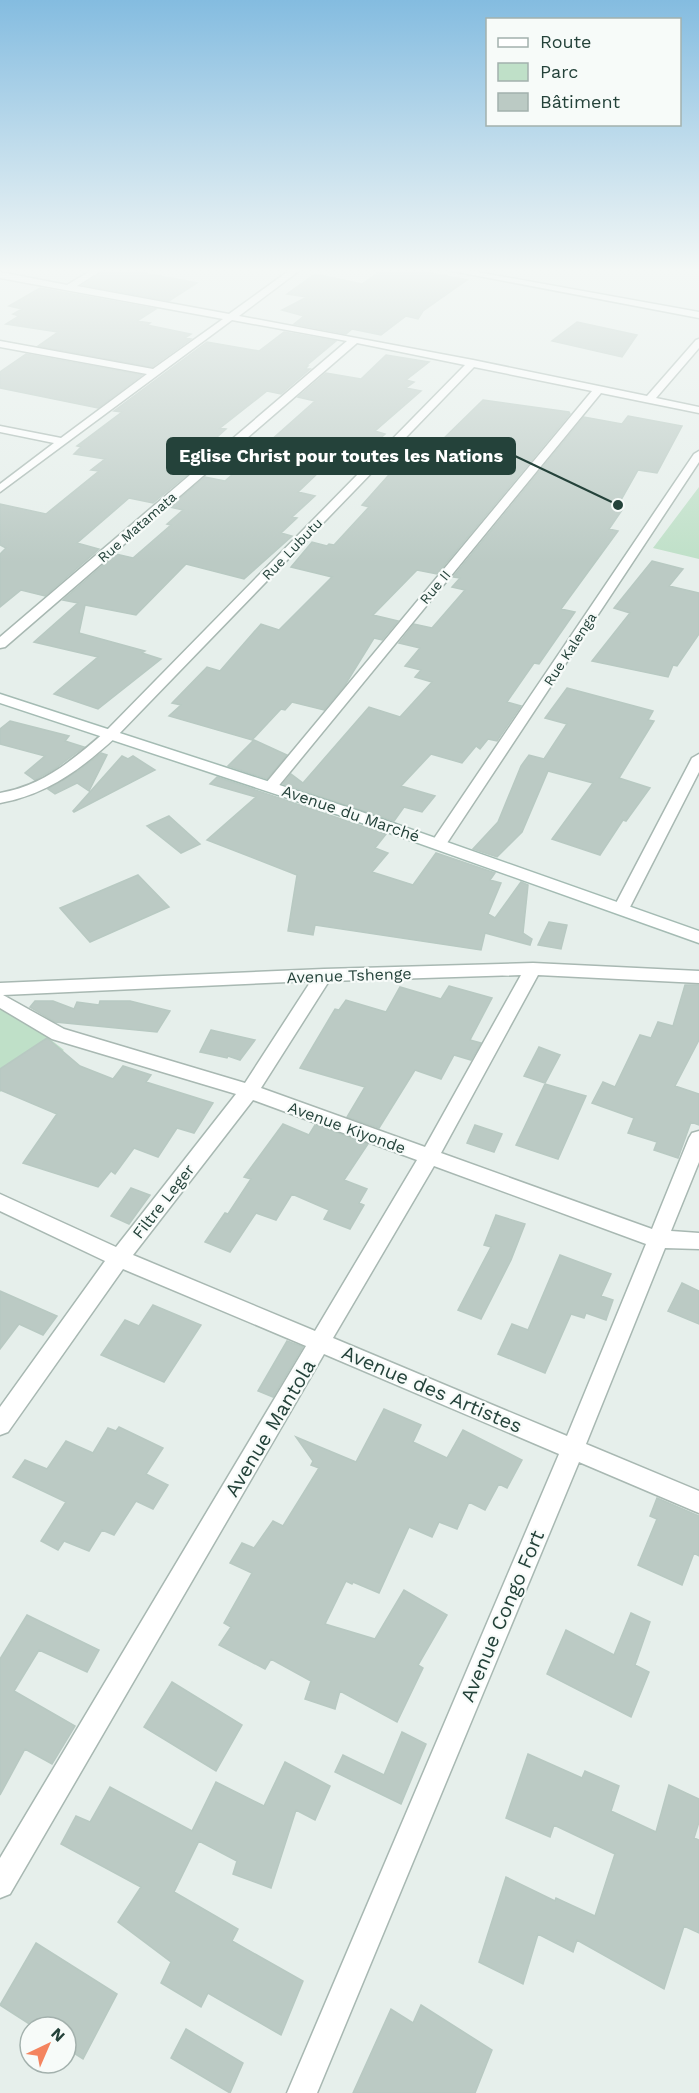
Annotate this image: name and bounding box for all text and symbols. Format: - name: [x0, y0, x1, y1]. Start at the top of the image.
- legend: [486, 18, 681, 126]
- text: Route: [540, 31, 592, 52]
- text: Parc: [540, 61, 578, 82]
- text: Bâtiment: [540, 91, 620, 112]
- callout: Eglise Christ pour toutes les Nations: [167, 438, 515, 474]
- text: Eglise Christ pour toutes les Nations: [179, 445, 504, 466]
- street label: Rue Matamata: [94, 489, 180, 565]
- street label: Rue Lubutu: [259, 515, 325, 583]
- street label: Rue II: [416, 567, 454, 607]
- street label: Rue Kalenga: [540, 609, 600, 689]
- street label: Avenue du Marché: [279, 781, 422, 846]
- street label: Avenue Tshenge: [286, 964, 412, 987]
- street label: Avenue Kiyonde: [285, 1097, 408, 1158]
- street label: Filtre Leger: [128, 1160, 199, 1242]
- street label: Avenue des Artistes: [338, 1340, 526, 1438]
- street label: Avenue Mantola: [220, 1355, 320, 1501]
- street label: Avenue Congo Fort: [455, 1526, 549, 1705]
- north arrow: [18, 2015, 78, 2075]
- text: N: [47, 2024, 69, 2046]

